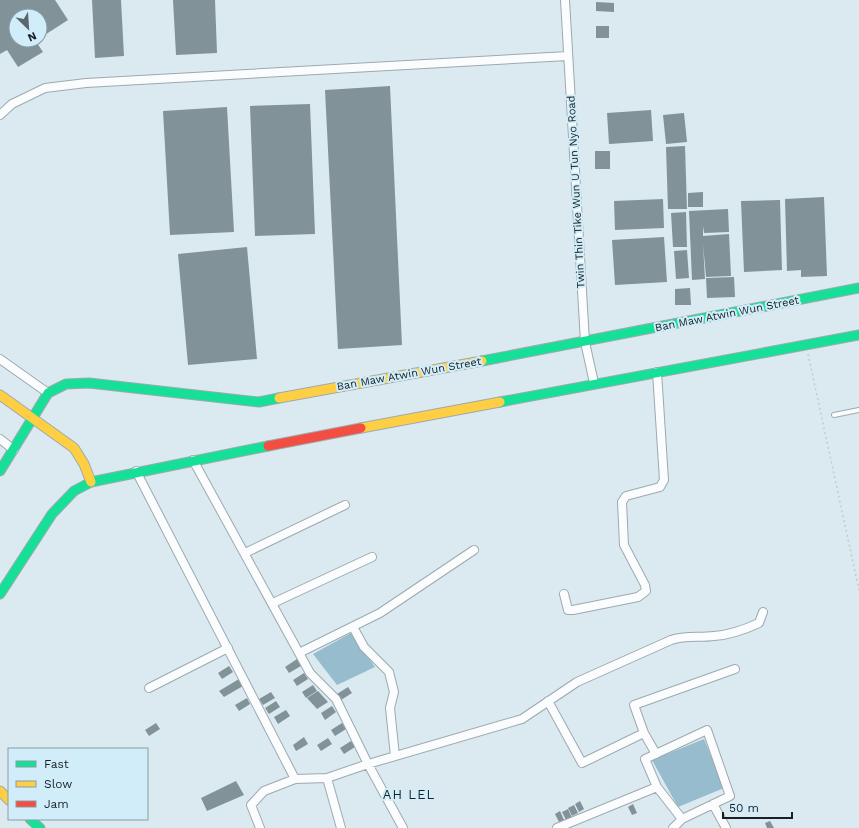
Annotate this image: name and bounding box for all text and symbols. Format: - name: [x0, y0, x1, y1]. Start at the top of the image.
- north arrow: [8, 8, 48, 48]
- text: N: [26, 29, 38, 44]
- street label: Twin Thin Tike Wun U Tun Nyo Road: [564, 95, 588, 289]
- street label: Ban Maw Atwin Wun Street: [654, 294, 800, 334]
- street label: Ban Maw Atwin Wun Street: [336, 355, 483, 393]
- legend: [8, 748, 148, 820]
- text: Fast: [44, 757, 69, 771]
- text: Slow: [44, 777, 72, 791]
- district label: AH LEL: [383, 787, 435, 802]
- scale bar: [723, 794, 792, 820]
- text: Jam: [44, 797, 69, 811]
- text: 50 m: [729, 801, 759, 815]

